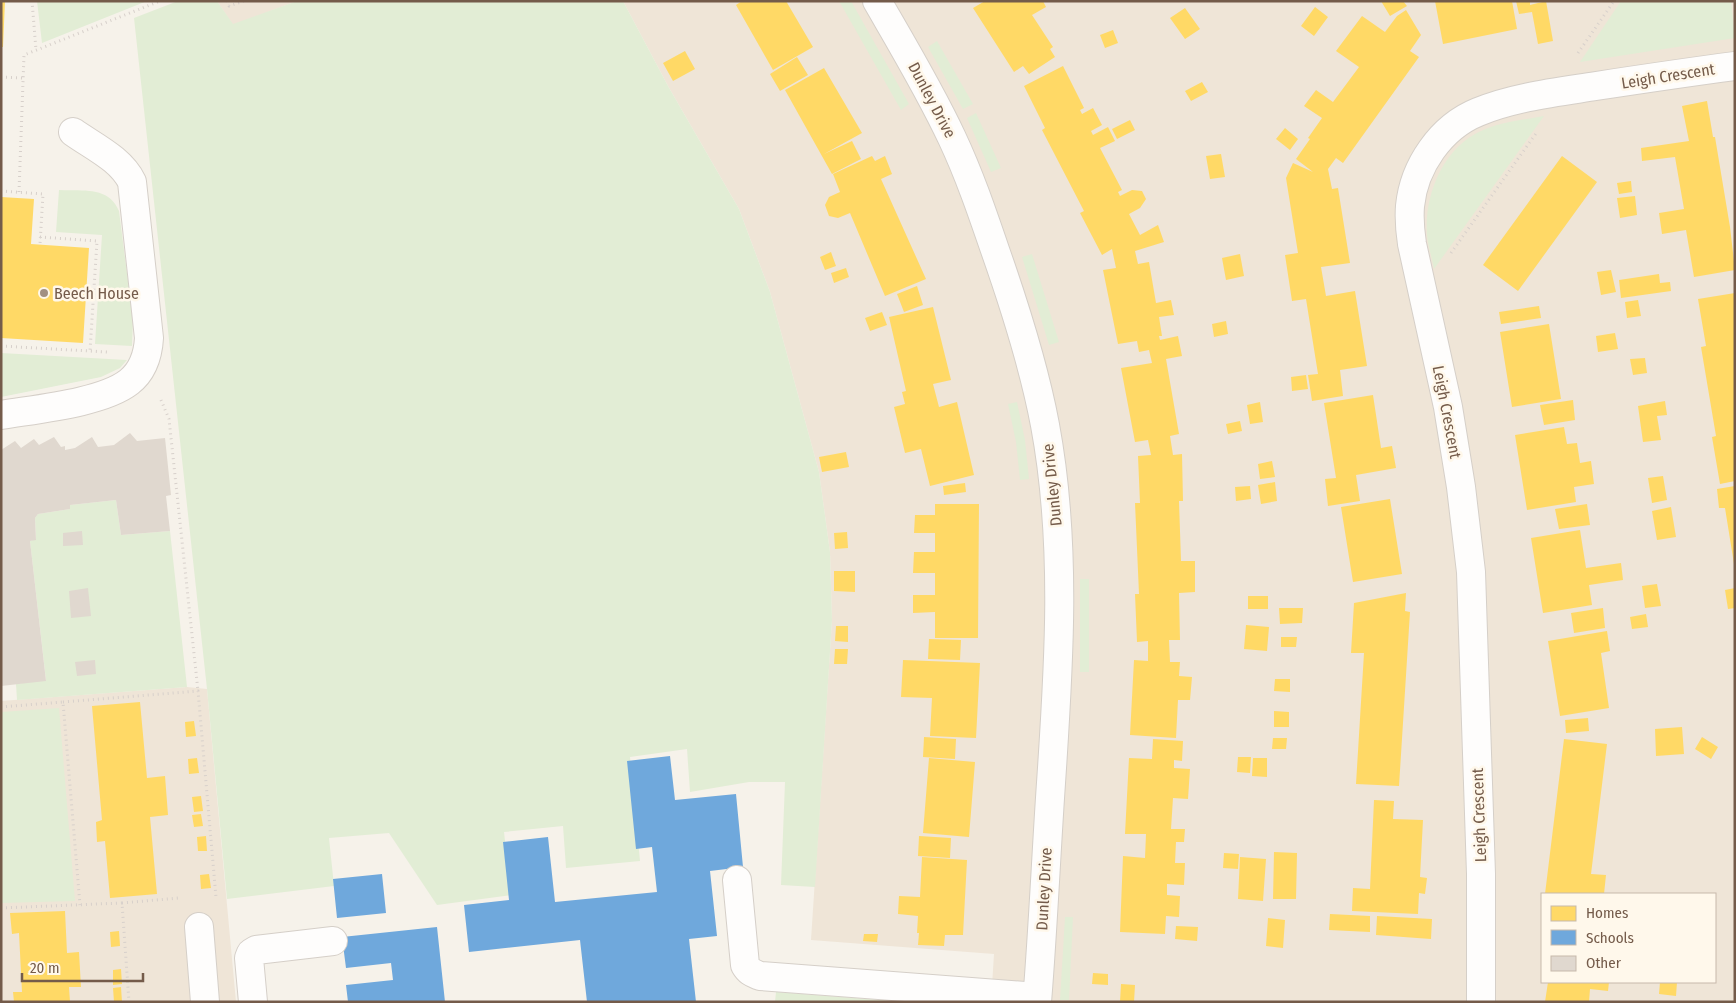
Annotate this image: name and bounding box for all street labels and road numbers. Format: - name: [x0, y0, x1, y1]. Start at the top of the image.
- street label: Dunley Drive: [904, 59, 960, 141]
- street label: Leigh Crescent: [1620, 59, 1717, 93]
- street label: Leigh Crescent: [1429, 364, 1465, 461]
- street label: Dunley Drive: [1038, 443, 1066, 527]
- street label: Leigh Crescent: [1468, 767, 1490, 862]
- street label: Dunley Drive: [1032, 847, 1056, 931]

